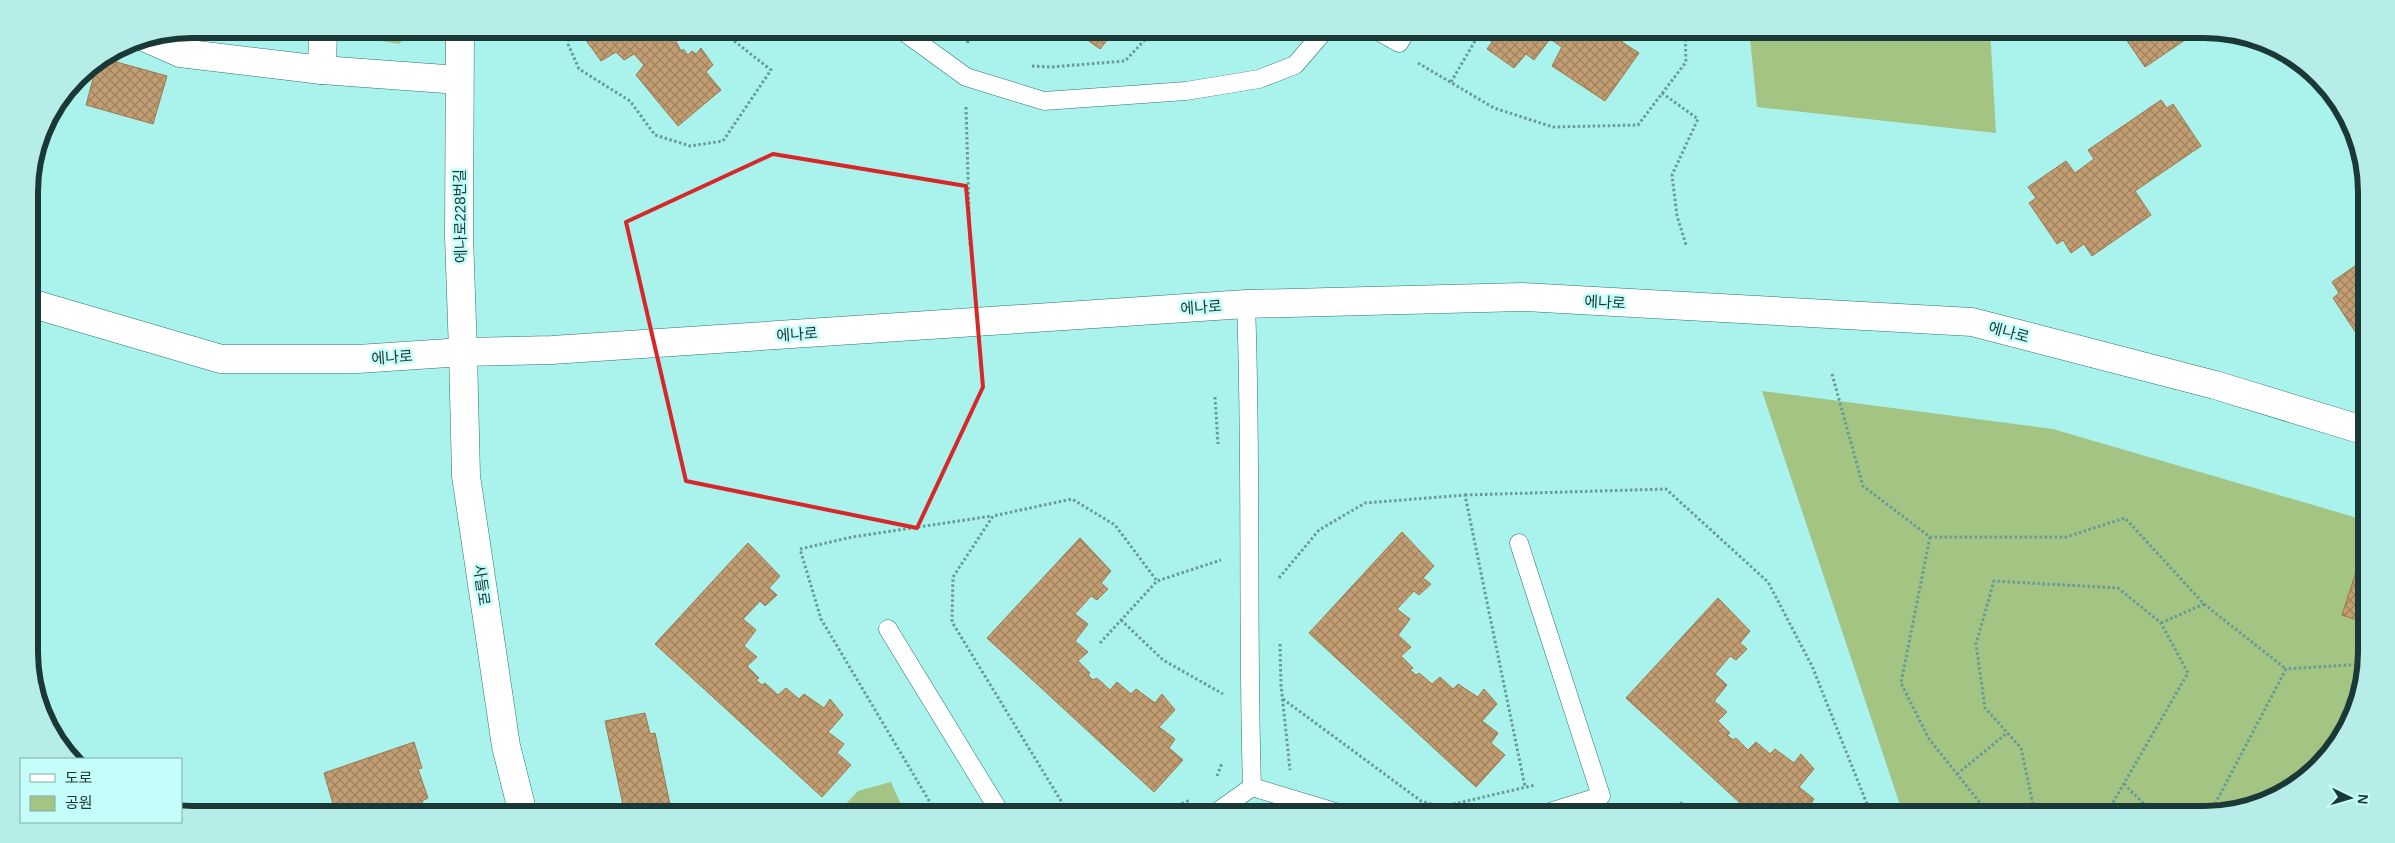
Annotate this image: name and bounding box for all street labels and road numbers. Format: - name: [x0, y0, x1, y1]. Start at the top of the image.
- street label: 에나로228번길: [451, 169, 469, 263]
- street label: 에나로: [1584, 292, 1626, 312]
- street label: 에나로: [1180, 297, 1222, 317]
- street label: 에나로: [1987, 318, 2031, 346]
- street label: 에나로: [776, 324, 818, 344]
- street label: 에나로: [371, 347, 413, 367]
- street label: 사들로: [471, 563, 493, 607]

